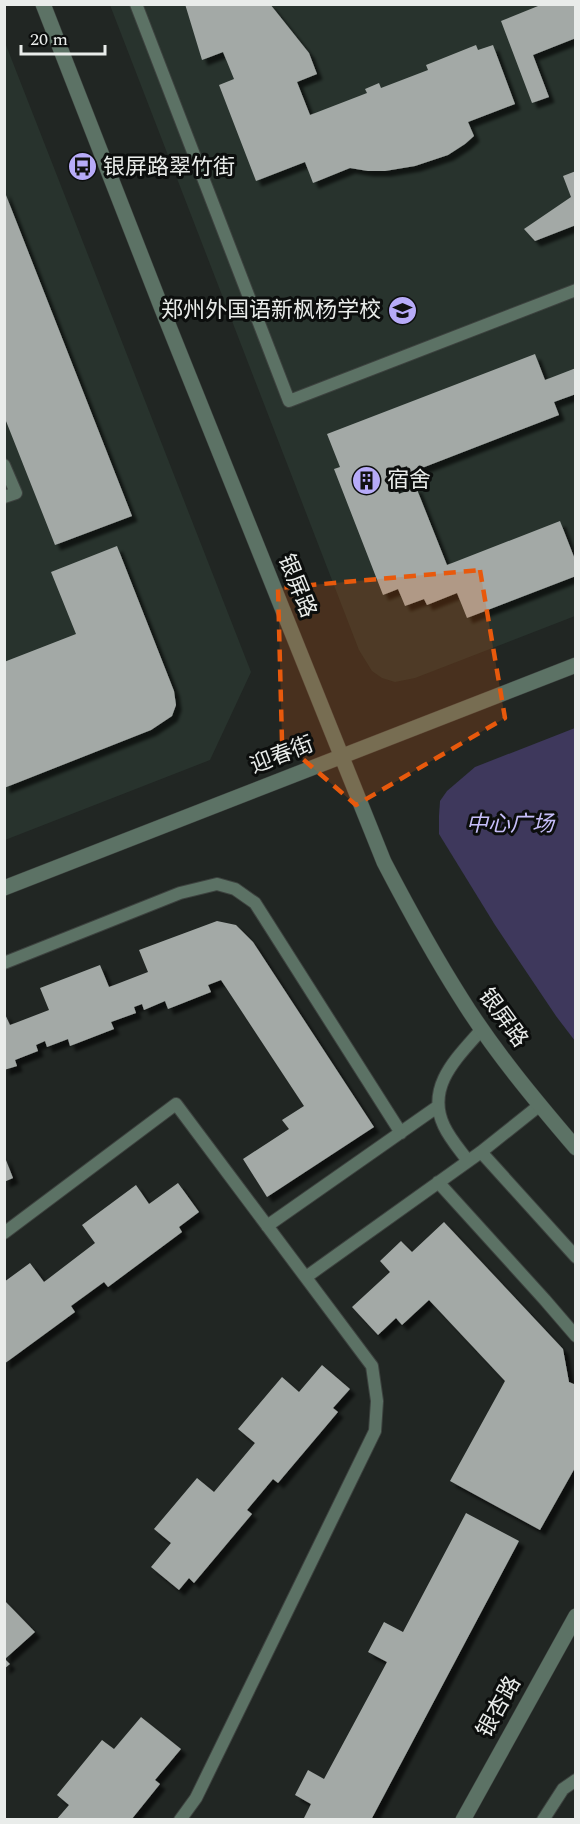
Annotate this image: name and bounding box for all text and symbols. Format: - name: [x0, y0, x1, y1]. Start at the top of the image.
- scale bar: [21, 18, 105, 56]
- text: 20 m: [30, 26, 68, 53]
- bus stop icon: 银屏路翠竹街: [66, 151, 98, 183]
- place label: 银屏路翠竹街: [103, 151, 235, 184]
- place label: 郑州外国语新枫杨学校: [161, 294, 381, 327]
- school or university icon: 郑州外国语新枫杨学校: [386, 294, 418, 326]
- building icon: 宿舍: [350, 464, 382, 496]
- place label: 宿舍: [387, 464, 431, 497]
- street label: 银屏路: [269, 549, 325, 623]
- street label: 迎春街: [245, 728, 319, 782]
- park label: 中心广场: [466, 808, 556, 841]
- street label: 银屏路: [470, 982, 536, 1054]
- street label: 银杏路: [469, 1670, 529, 1744]

